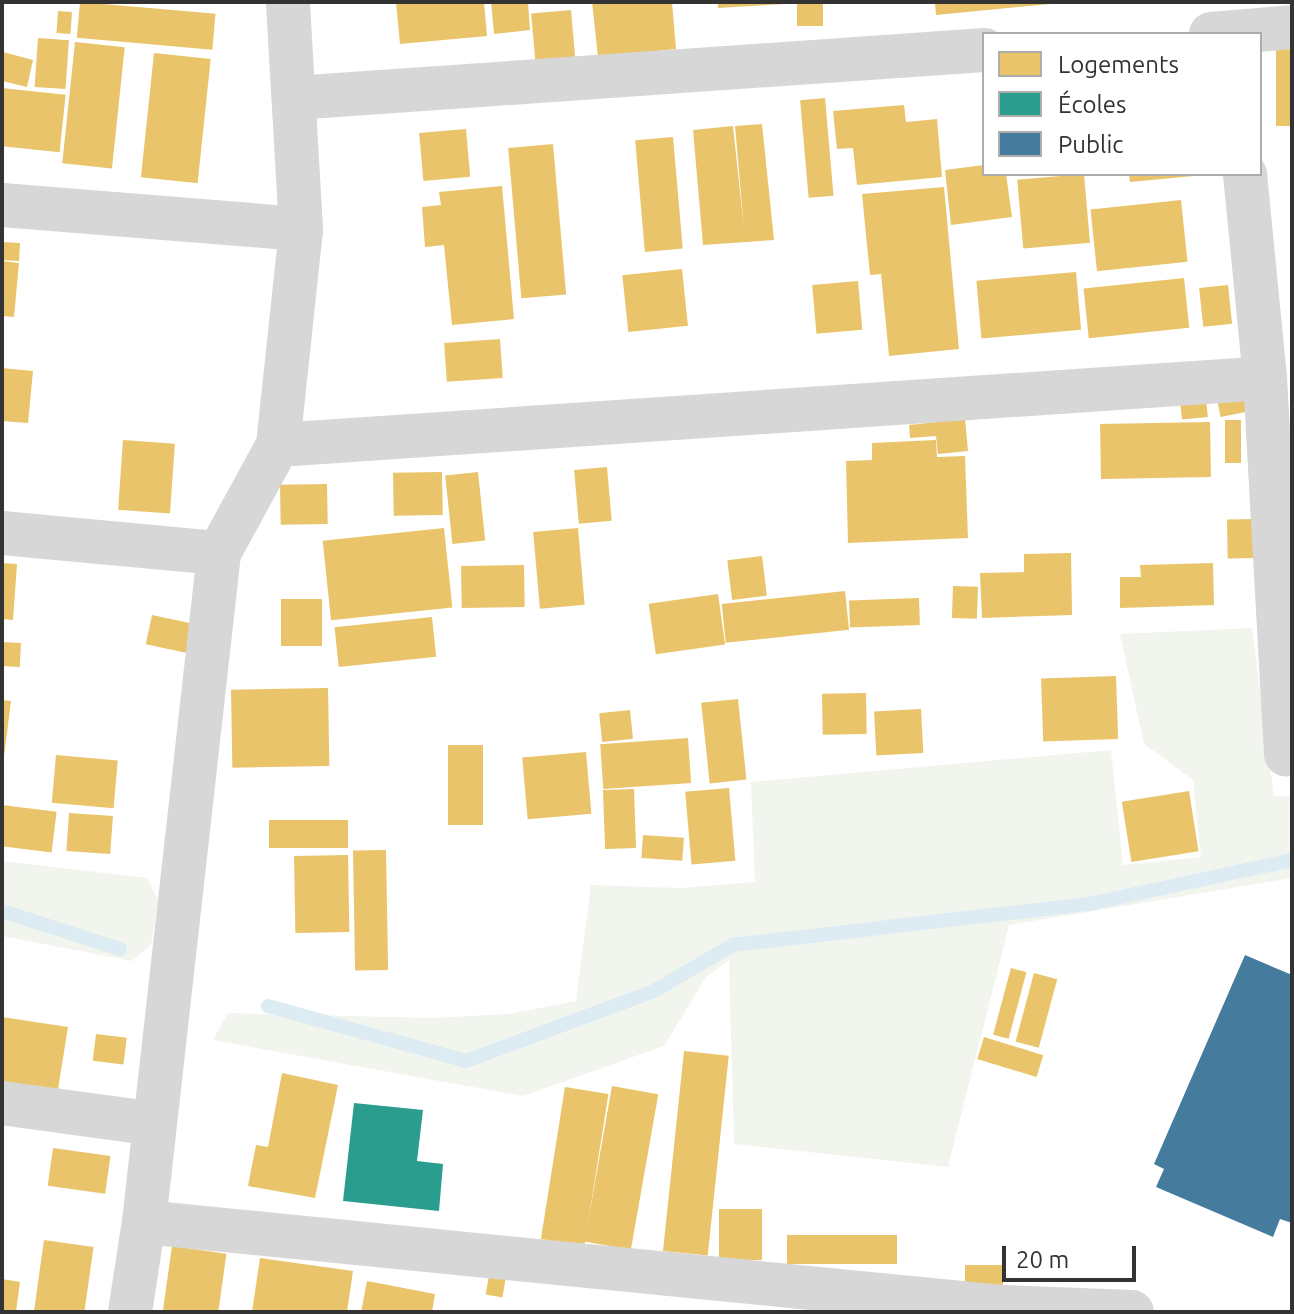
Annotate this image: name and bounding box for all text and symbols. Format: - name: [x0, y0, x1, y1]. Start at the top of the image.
- legend: [982, 32, 1262, 176]
- text: Logements: [1058, 51, 1179, 78]
- text: Écoles: [1058, 91, 1127, 118]
- text: Public: [1058, 131, 1123, 158]
- scale bar: [1006, 1230, 1140, 1280]
- text: 20 m: [1016, 1246, 1069, 1273]

